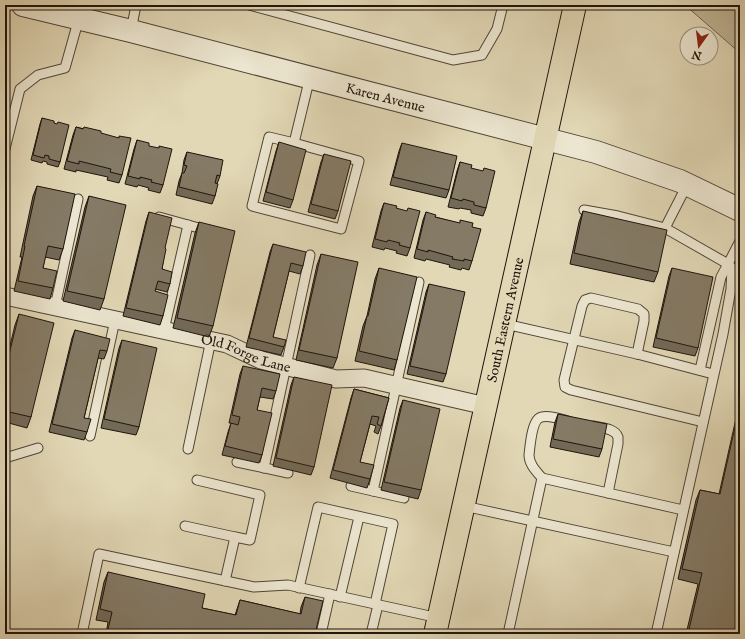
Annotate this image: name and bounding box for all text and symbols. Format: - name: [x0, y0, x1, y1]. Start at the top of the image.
- north arrow: [679, 26, 719, 66]
- text: N: [690, 47, 704, 63]
- street label: Karen Avenue: [344, 79, 427, 117]
- street label: South Eastern Avenue: [483, 255, 529, 384]
- street label: Old Forge Lane: [199, 331, 293, 377]

